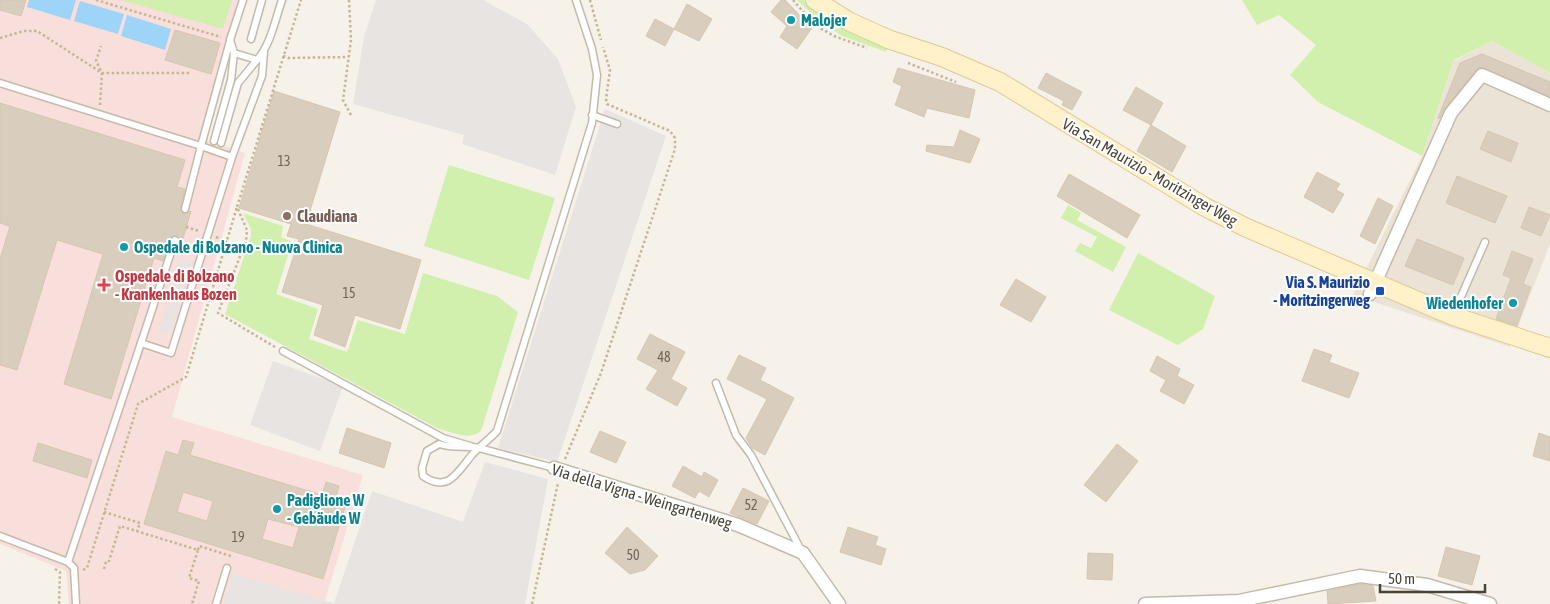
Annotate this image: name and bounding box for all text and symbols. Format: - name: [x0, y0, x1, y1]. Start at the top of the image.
- place label: Malojer: [801, 11, 847, 29]
- marker: Malojer: [785, 14, 797, 26]
- street label: Via San Maurizio - Moritzinger Weg: [1059, 114, 1241, 231]
- house number: 13: [277, 153, 291, 169]
- place label: Claudiana: [297, 207, 358, 225]
- marker: Claudiana: [281, 210, 293, 222]
- place label: Ospedale di Bolzano - Nuova Clinica: [134, 238, 343, 256]
- marker: Ospedale di Bolzano - Nuova Clinica: [118, 241, 130, 253]
- place label: Ospedale di Bolzano - Krankenhaus Bozen: [115, 267, 237, 303]
- place label: Via S. Maurizio - Moritzingerweg: [1273, 273, 1370, 309]
- marker: Ospedale di Bolzano - Krankenhaus Bozen: [97, 278, 111, 292]
- house number: 15: [342, 285, 356, 301]
- marker: Via S. Maurizio - Moritzingerweg: [1374, 285, 1386, 297]
- place label: Wiedenhofer: [1425, 294, 1503, 312]
- marker: Wiedenhofer: [1507, 297, 1519, 309]
- house number: 48: [657, 349, 671, 365]
- street label: Via della Vigna - Weingartenweg: [549, 460, 734, 533]
- place label: Padiglione W - Gebäude W: [287, 491, 365, 527]
- house number: 52: [744, 497, 758, 513]
- marker: Padiglione W - Gebäude W: [271, 503, 283, 515]
- house number: 19: [231, 529, 245, 545]
- house number: 50: [626, 547, 640, 563]
- scale bar: [1380, 562, 1485, 594]
- text: 50 m: [1388, 570, 1415, 587]

